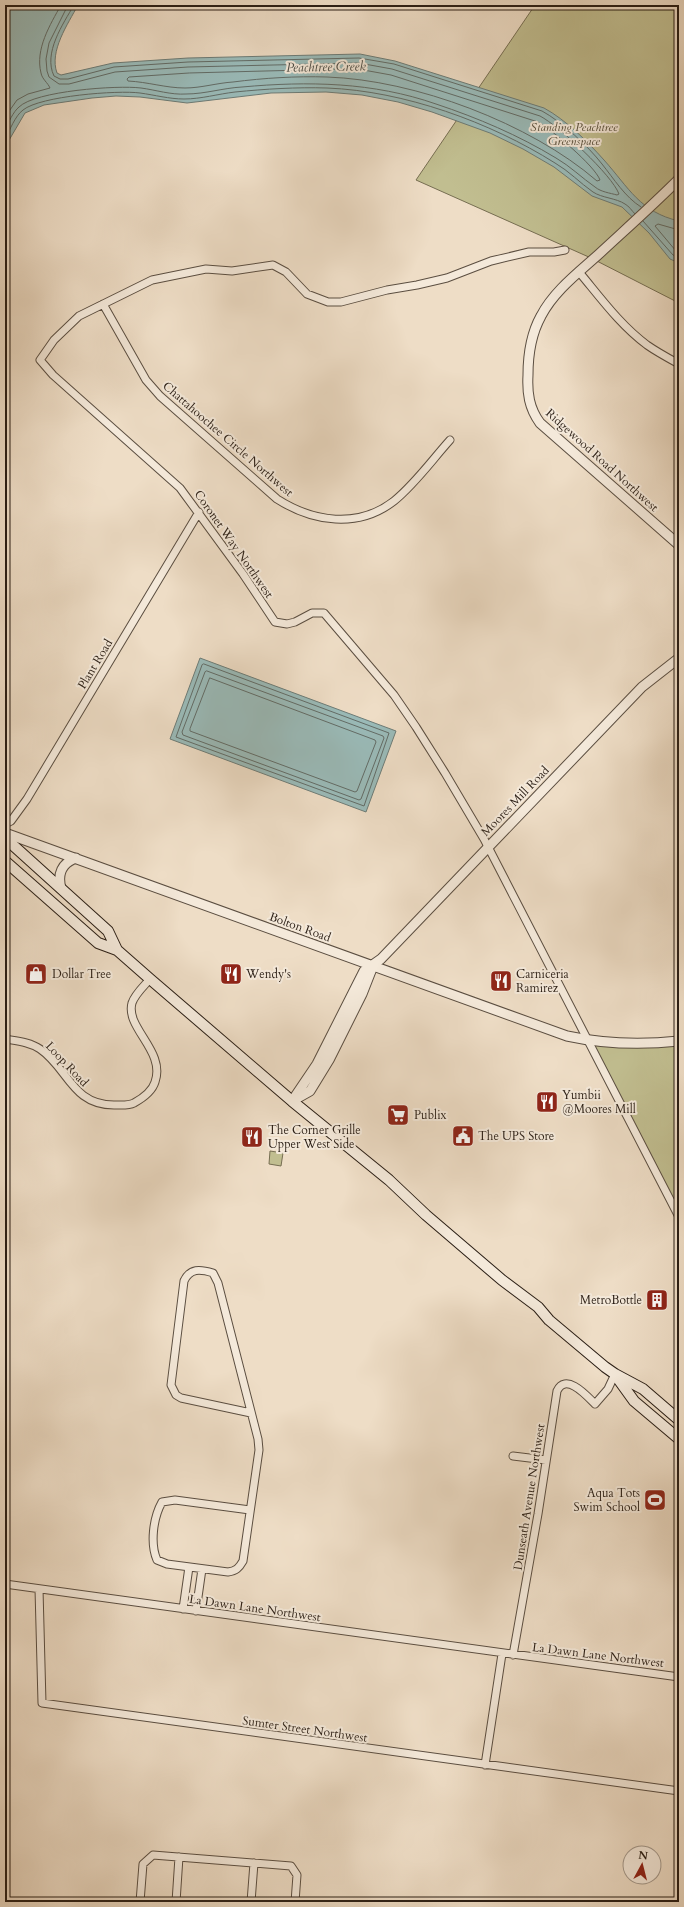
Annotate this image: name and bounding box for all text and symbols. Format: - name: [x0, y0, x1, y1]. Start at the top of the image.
- water label: Peachtree Creek: [286, 57, 367, 77]
- park label: Standing Peachtree Greenspace: [530, 119, 618, 149]
- street label: Chattahoochee Circle Northwest: [159, 378, 297, 500]
- street label: Ridgewood Road Northwest: [542, 405, 662, 515]
- street label: Coronet Way Northwest: [191, 487, 277, 601]
- street label: Plant Road: [74, 636, 116, 692]
- street label: Moores Mill Road: [477, 762, 553, 840]
- street label: Bolton Road: [267, 908, 334, 946]
- shop icon: Dollar Tree: [23, 961, 49, 987]
- restaurant icon: Wendy's: [218, 961, 244, 987]
- place label: Dollar Tree: [52, 966, 111, 982]
- place label: Wendy's: [245, 966, 291, 982]
- place label: Carniceria Ramirez: [516, 966, 570, 996]
- restaurant icon: Carniceria Ramirez: [488, 968, 514, 994]
- street label: Loop Road: [42, 1038, 92, 1090]
- place label: Yumbii @Moores Mill: [562, 1087, 636, 1117]
- restaurant icon: Yumbii @Moores Mill: [534, 1089, 560, 1115]
- supermarket icon: Publix: [385, 1102, 411, 1128]
- place label: Publix: [414, 1107, 447, 1123]
- place label: The Corner Grille Upper West Side: [268, 1122, 361, 1152]
- public building icon: The UPS Store: [450, 1123, 476, 1149]
- restaurant icon: The Corner Grille Upper West Side: [239, 1124, 265, 1150]
- place label: The UPS Store: [478, 1128, 554, 1144]
- building icon: MetroBottle: [644, 1287, 670, 1313]
- place label: MetroBottle: [580, 1292, 642, 1308]
- street label: Dunseath Avenue Northwest: [510, 1423, 549, 1571]
- place label: Aqua Tots Swim School: [574, 1485, 640, 1515]
- sports icon: Aqua Tots Swim School: [642, 1487, 668, 1513]
- street label: La Dawn Lane Northwest: [188, 1591, 322, 1625]
- street label: La Dawn Lane Northwest: [531, 1639, 665, 1671]
- street label: Sumter Street Northwest: [241, 1712, 369, 1746]
- north arrow: [622, 1845, 662, 1885]
- text: N: [638, 1848, 649, 1864]

